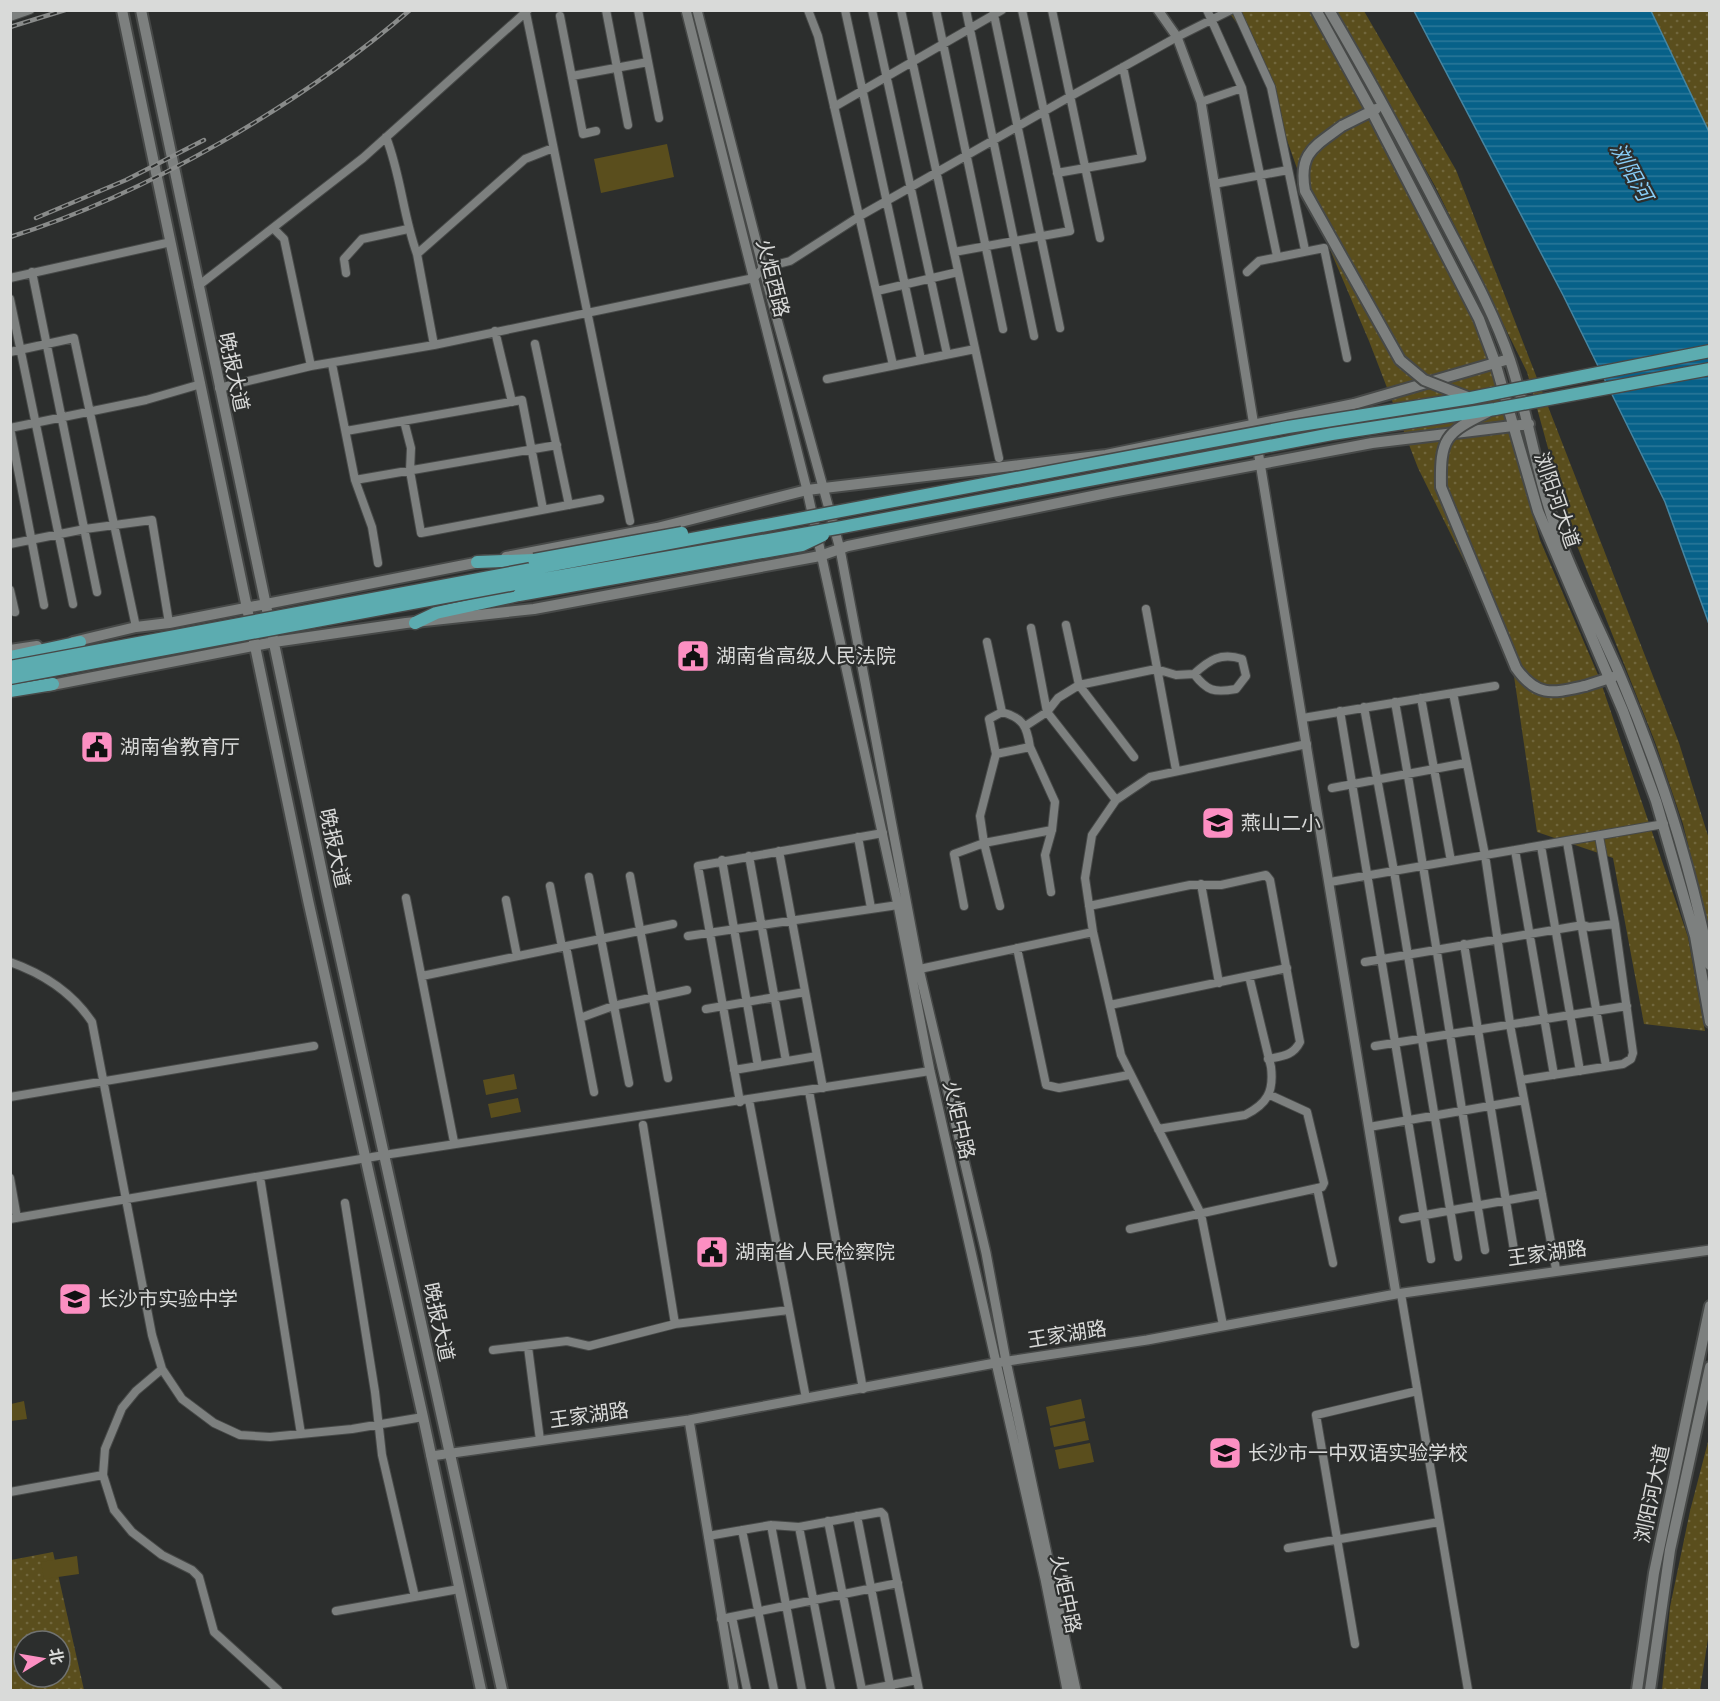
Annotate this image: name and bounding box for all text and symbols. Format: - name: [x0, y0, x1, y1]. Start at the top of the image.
- water label: 浏阳河: [1604, 137, 1661, 209]
- street label: 火炬西路: [751, 236, 796, 320]
- street label: 晚报大道: [213, 330, 256, 414]
- street label: 浏阳河大道: [1528, 448, 1587, 552]
- public building icon: 湖南省高级人民法院: [675, 638, 711, 674]
- place label: 湖南省高级人民法院: [716, 642, 896, 669]
- public building icon: 湖南省教育厅: [79, 729, 115, 765]
- place label: 湖南省教育厅: [120, 733, 240, 760]
- school or university icon: 燕山二小: [1200, 805, 1236, 841]
- street label: 晚报大道: [314, 806, 357, 890]
- place label: 燕山二小: [1241, 809, 1321, 836]
- street label: 火炬中路: [937, 1078, 982, 1162]
- public building icon: 湖南省人民检察院: [694, 1234, 730, 1270]
- street label: 王家湖路: [1505, 1234, 1588, 1271]
- place label: 湖南省人民检察院: [735, 1238, 895, 1265]
- street label: 晚报大道: [418, 1280, 461, 1364]
- school or university icon: 长沙市实验中学: [57, 1281, 93, 1317]
- place label: 长沙市实验中学: [98, 1285, 238, 1312]
- street label: 王家湖路: [1025, 1314, 1109, 1353]
- street label: 王家湖路: [547, 1396, 630, 1433]
- school or university icon: 长沙市一中双语实验学校: [1207, 1435, 1243, 1471]
- place label: 长沙市一中双语实验学校: [1248, 1439, 1468, 1466]
- street label: 浏阳河大道: [1628, 1442, 1675, 1546]
- street label: 火炬中路: [1045, 1552, 1088, 1636]
- north arrow: [12, 1629, 72, 1689]
- text: 北: [44, 1646, 69, 1666]

